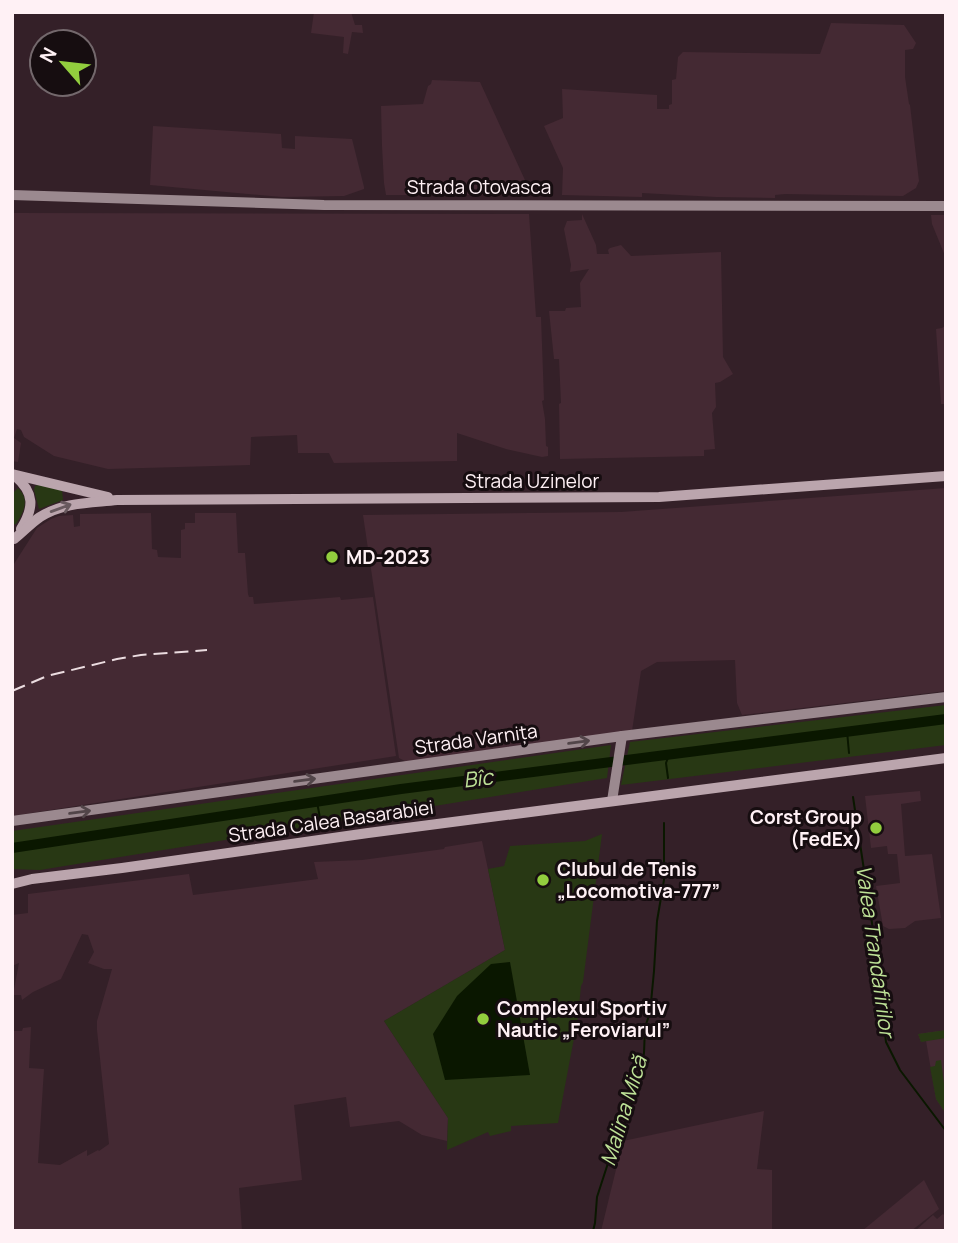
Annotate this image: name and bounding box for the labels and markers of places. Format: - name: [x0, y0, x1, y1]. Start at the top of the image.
- place label: MD-2023: [346, 544, 430, 570]
- marker: MD-2023: [324, 549, 340, 565]
- place label: Corst Group (FedEx): [750, 804, 862, 852]
- marker: Corst Group (FedEx): [868, 820, 884, 836]
- place label: Clubul de Tenis „Locomotiva-777”: [557, 856, 720, 904]
- marker: Clubul de Tenis „Locomotiva-777”: [535, 872, 551, 888]
- place label: Complexul Sportiv Nautic „Feroviarul”: [497, 995, 670, 1043]
- marker: Complexul Sportiv Nautic „Feroviarul”: [475, 1011, 491, 1027]

